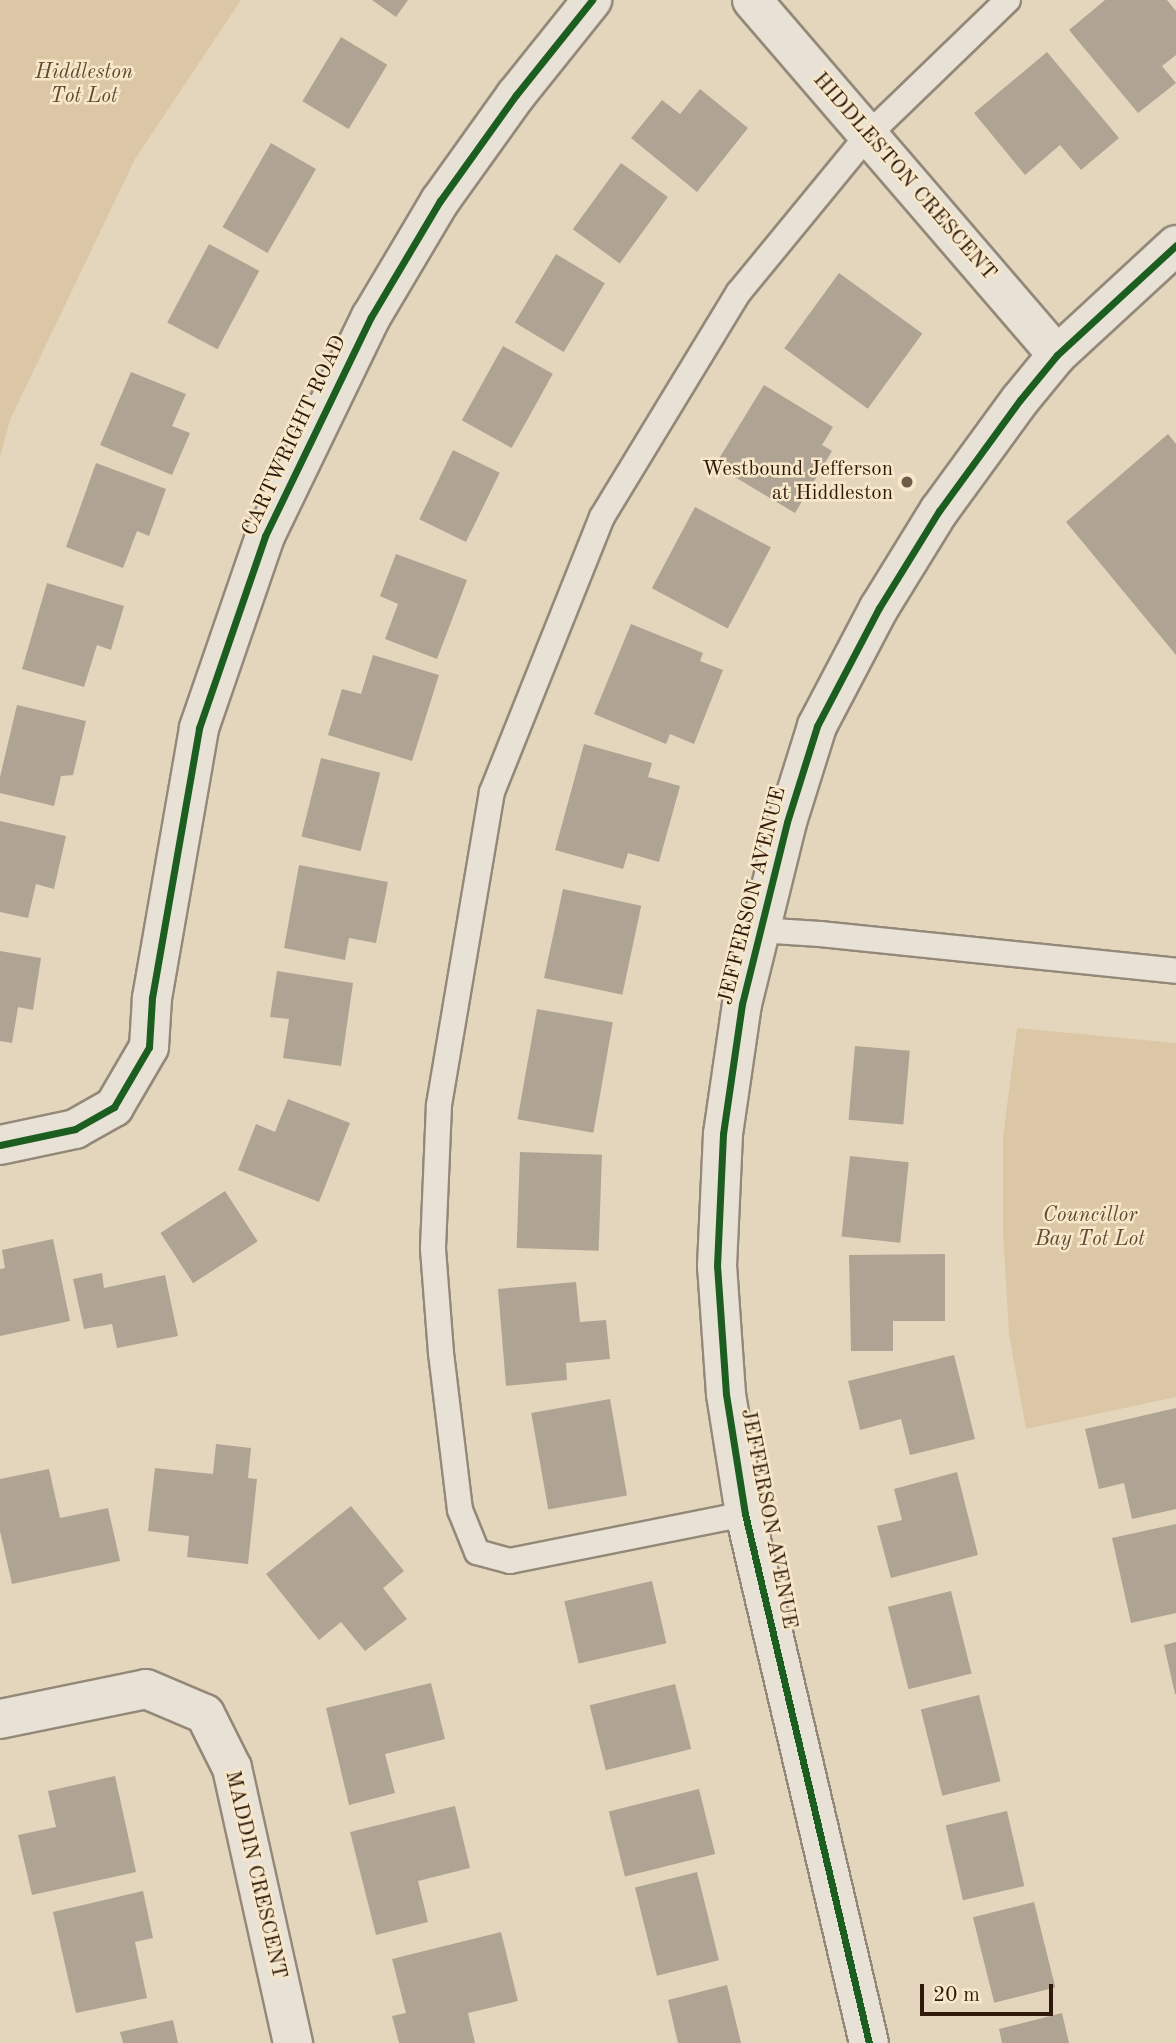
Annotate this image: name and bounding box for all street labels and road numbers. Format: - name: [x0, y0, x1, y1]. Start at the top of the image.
- street label: HIDDLESTON CRESCENT: [807, 68, 1001, 286]
- street label: CARTWRIGHT ROAD: [237, 332, 353, 540]
- street label: JEFFERSON AVENUE: [714, 784, 792, 1008]
- street label: JEFFERSON AVENUE: [734, 1407, 802, 1631]
- street label: MADDIN CRESCENT: [219, 1768, 291, 1982]

